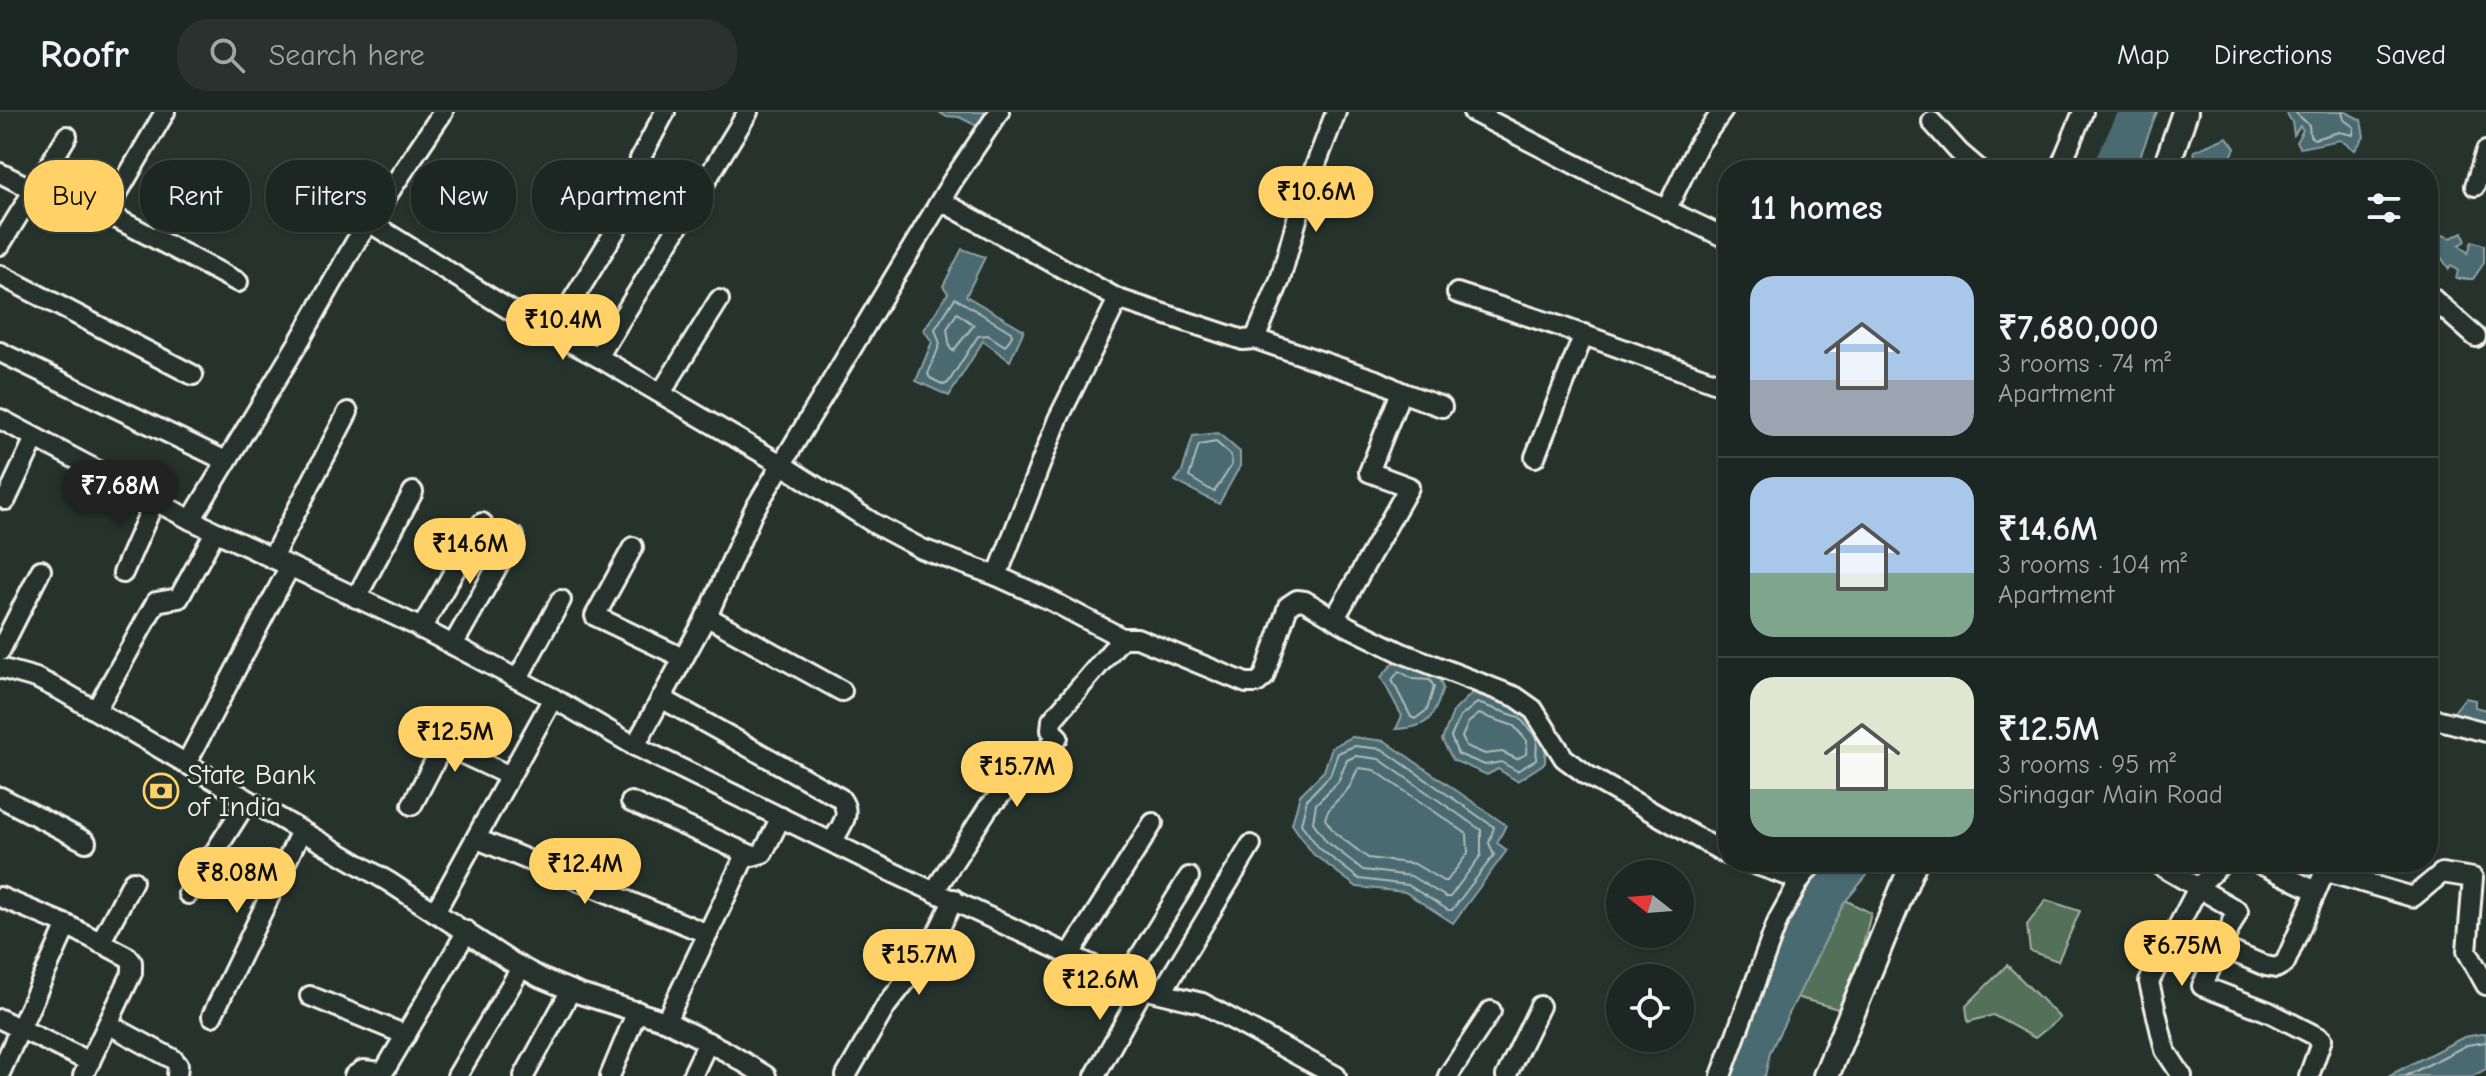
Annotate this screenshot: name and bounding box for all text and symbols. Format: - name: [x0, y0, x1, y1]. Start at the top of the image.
- search box: [177, 19, 737, 91]
- text: Roofr: [40, 33, 129, 77]
- icon: search: [205, 33, 249, 77]
- text: Search here: [269, 38, 425, 73]
- text: Map: [2117, 39, 2170, 71]
- text: Directions: [2214, 39, 2332, 71]
- text: Saved: [2376, 39, 2446, 71]
- chip: Buy: [24, 160, 124, 232]
- chip: Rent: [140, 160, 250, 232]
- chip: Filters: [266, 160, 395, 232]
- chip: New: [411, 160, 516, 232]
- chip: Apartment: [532, 160, 713, 232]
- pin: ₹10.6M: [1251, 166, 1381, 234]
- text: ₹10.6M: [1276, 177, 1356, 207]
- icon: filters: [2362, 186, 2406, 230]
- text: 11 homes: [1750, 188, 1883, 228]
- pin: ₹10.4M: [498, 294, 628, 362]
- text: ₹10.4M: [524, 305, 602, 335]
- icon: home: [1814, 308, 1910, 404]
- text: ₹7,680,000: [1998, 308, 2159, 348]
- text: 3 rooms · 74 m²: [1998, 349, 2171, 379]
- text: Apartment: [1998, 379, 2114, 409]
- pin: ₹7.68M: [55, 460, 185, 528]
- text: ₹7.68M: [80, 471, 160, 501]
- icon: home: [1814, 509, 1910, 605]
- text: ₹14.6M: [1998, 509, 2098, 549]
- pin: ₹14.6M: [405, 518, 535, 586]
- text: ₹14.6M: [432, 529, 508, 559]
- text: 3 rooms · 104 m²: [1998, 550, 2187, 580]
- text: Apartment: [1998, 580, 2114, 610]
- pin: ₹12.5M: [390, 706, 520, 774]
- icon: home: [1814, 709, 1910, 805]
- text: ₹12.5M: [1998, 709, 2099, 749]
- text: ₹12.5M: [416, 717, 494, 747]
- pin: ₹15.7M: [952, 741, 1082, 809]
- text: 3 rooms · 95 m²: [1998, 750, 2176, 780]
- text: ₹15.7M: [979, 752, 1055, 782]
- place label: State Bank of India: [187, 759, 316, 823]
- bank icon: State Bank of India: [142, 772, 180, 810]
- text: Srinagar Main Road: [1998, 780, 2223, 810]
- pin: ₹12.4M: [520, 838, 650, 906]
- pin: ₹8.08M: [172, 847, 302, 915]
- text: ₹12.4M: [547, 849, 623, 879]
- text: ₹8.08M: [196, 858, 278, 888]
- north arrow: [1606, 860, 1694, 948]
- map controls: [1606, 860, 1694, 1052]
- pin: ₹6.75M: [2117, 920, 2247, 988]
- pin: ₹15.7M: [854, 929, 984, 997]
- text: ₹6.75M: [2142, 931, 2222, 961]
- text: ₹15.7M: [881, 940, 957, 970]
- pin: ₹12.6M: [1035, 954, 1165, 1022]
- button: locate: [1606, 964, 1694, 1052]
- text: ₹12.6M: [1061, 965, 1139, 995]

